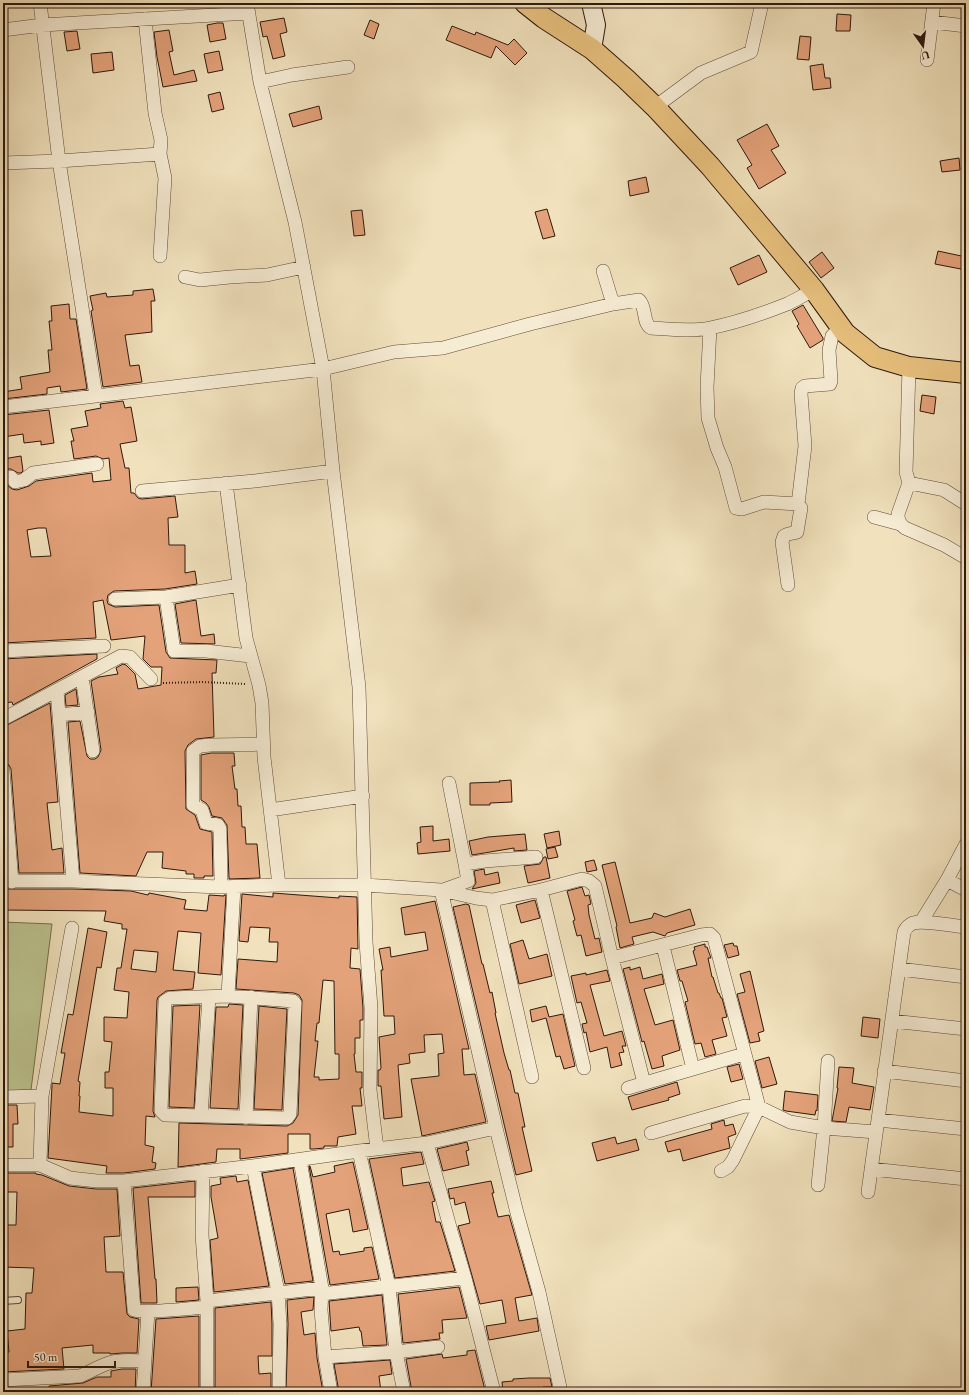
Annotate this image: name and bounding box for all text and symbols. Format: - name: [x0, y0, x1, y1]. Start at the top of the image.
- north arrow: [903, 26, 943, 66]
- text: U: [919, 48, 931, 64]
- scale bar: [28, 1343, 115, 1369]
- text: 50 m: [34, 1349, 58, 1365]

